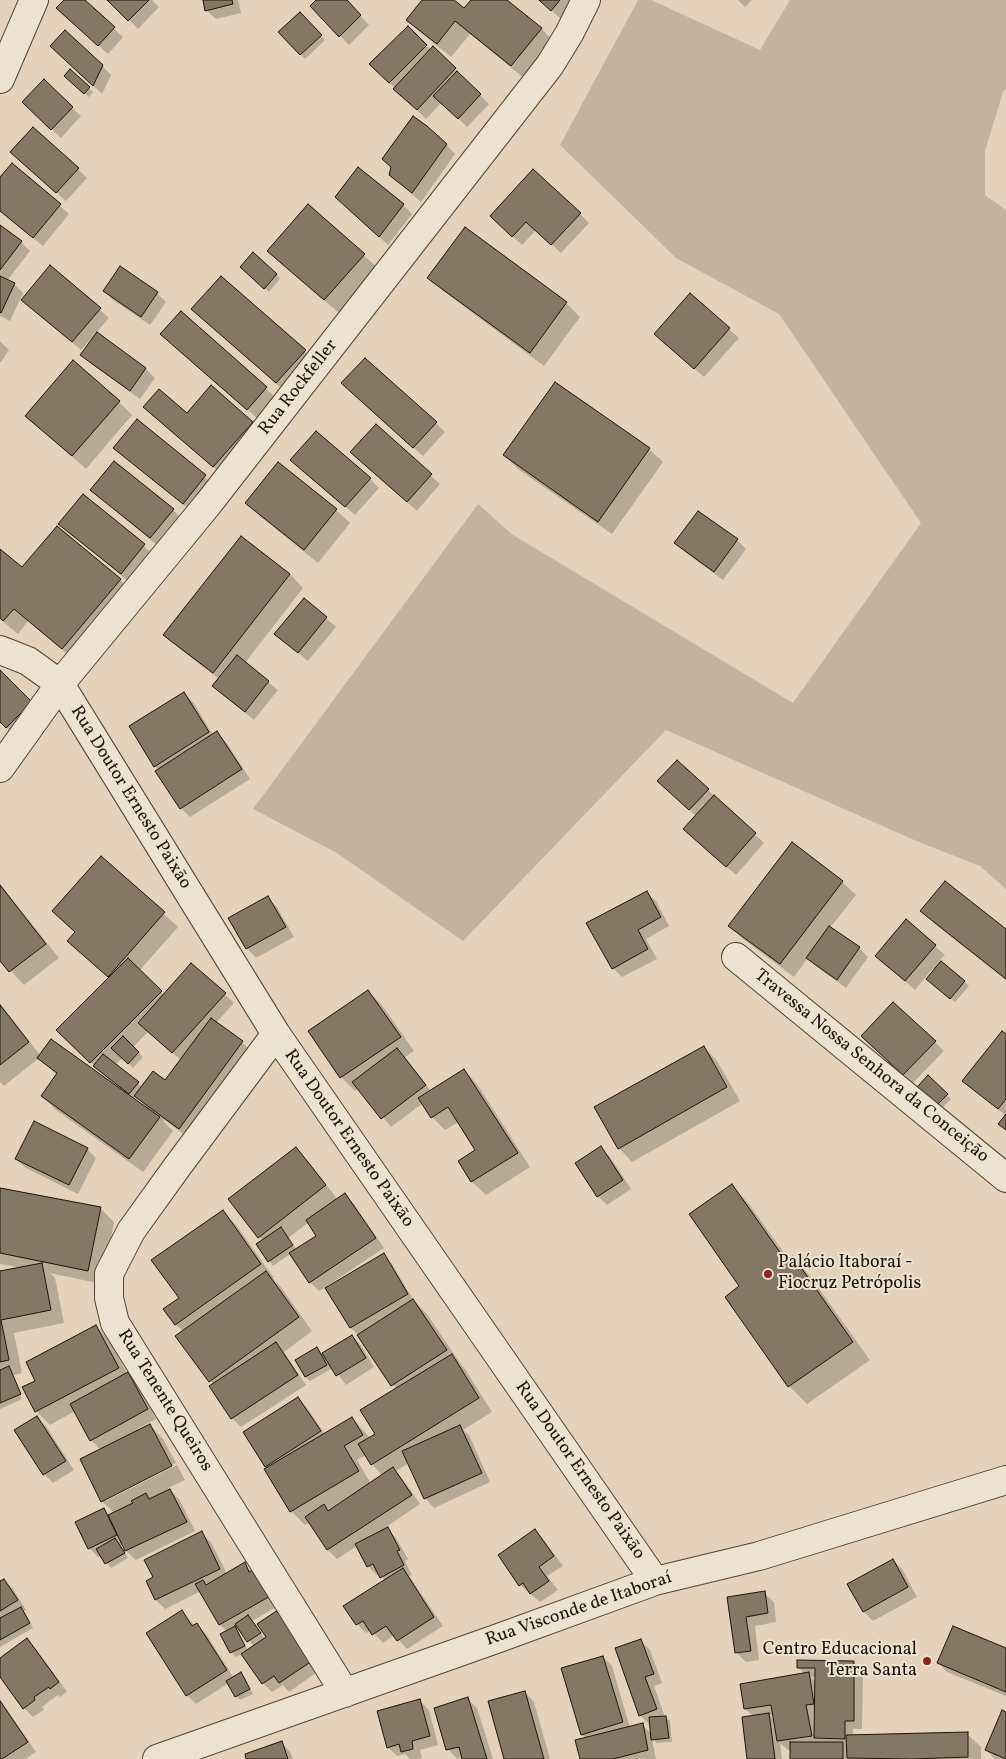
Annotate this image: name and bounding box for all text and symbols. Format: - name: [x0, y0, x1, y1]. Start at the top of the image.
- street label: Rua Rockfeller: [255, 336, 343, 440]
- street label: Rua Doutor Ernesto Paixão: [65, 702, 195, 894]
- street label: Travessa Nossa Senhora da Conceição: [749, 966, 993, 1168]
- street label: Rua Doutor Ernesto Paixão: [278, 1046, 418, 1232]
- place label: Palácio Itaboraí - Fiocruz Petrópolis: [778, 1253, 921, 1296]
- marker: Palácio Itaboraí - Fiocruz Petrópolis: [762, 1268, 774, 1280]
- street label: Rua Tenente Queiros: [112, 1326, 216, 1476]
- street label: Rua Doutor Ernesto Paixão: [509, 1378, 649, 1564]
- street label: Rua Visconde de Itaboraí: [483, 1568, 675, 1652]
- place label: Centro Educacional Terra Santa: [763, 1640, 917, 1682]
- marker: Centro Educacional Terra Santa: [921, 1655, 933, 1667]

